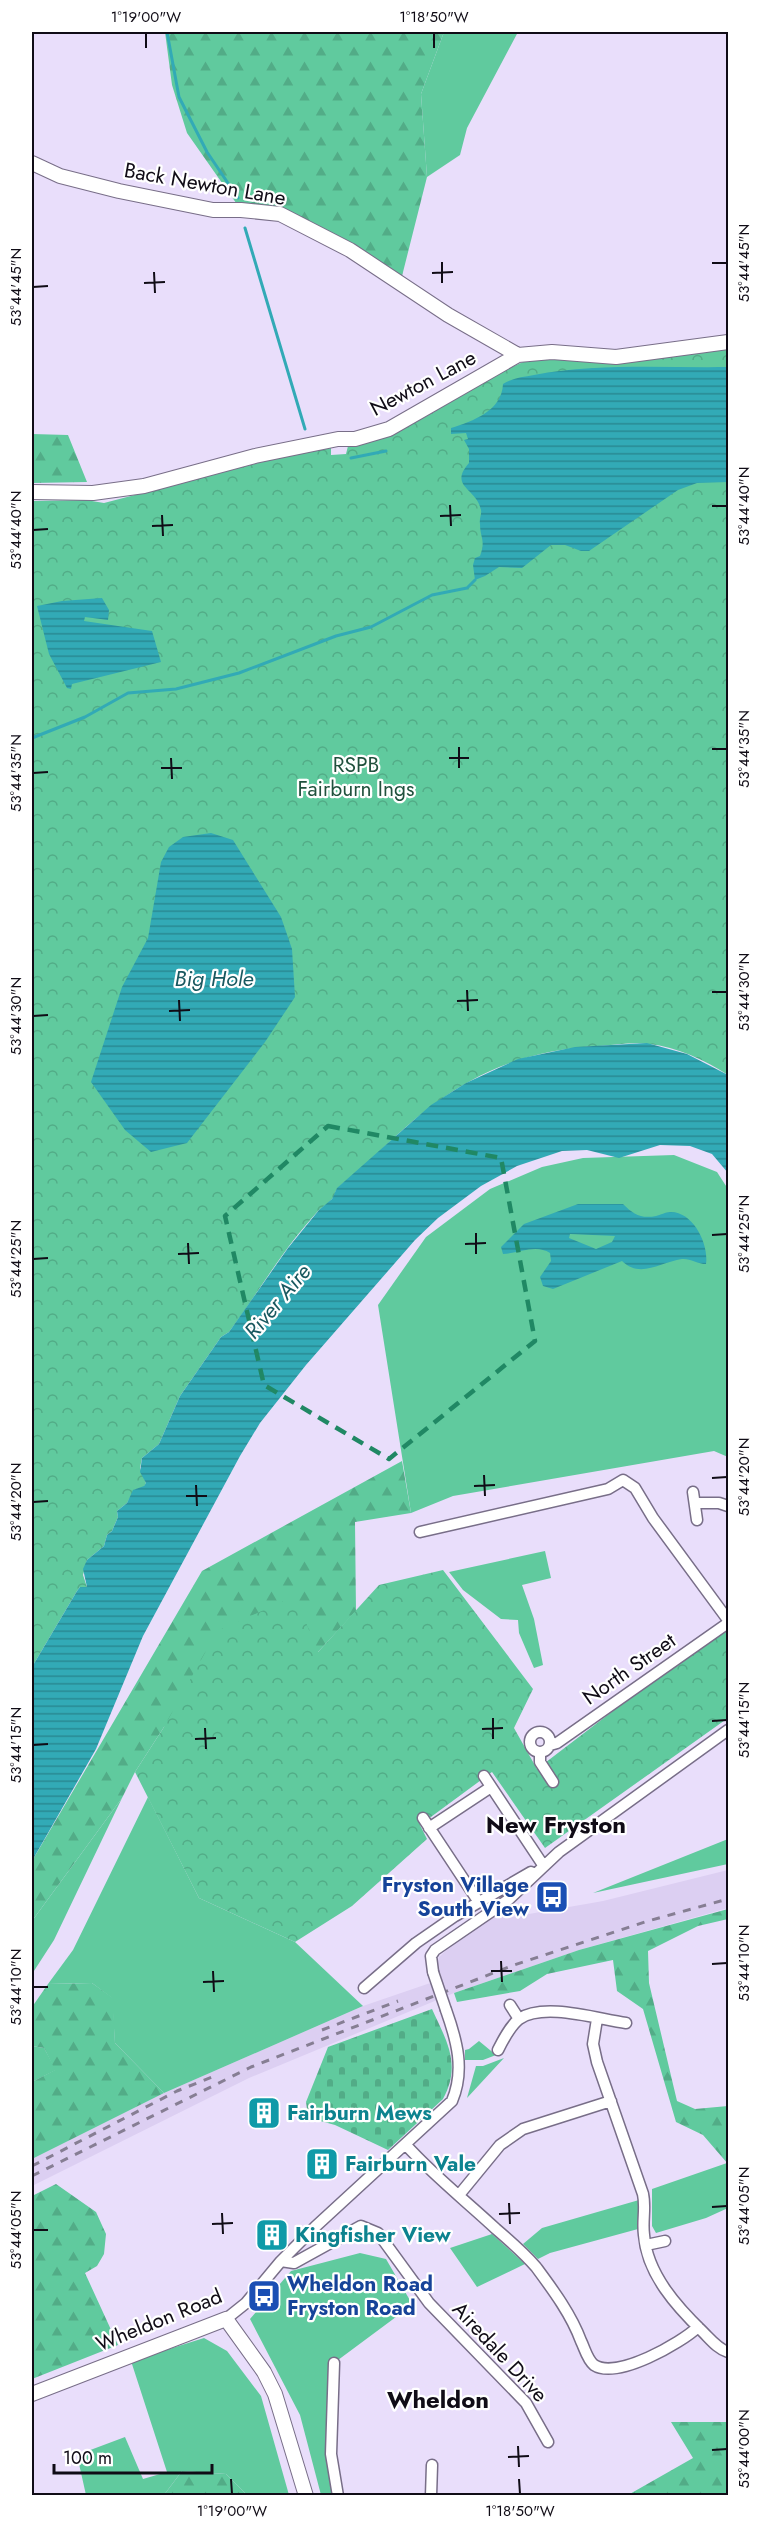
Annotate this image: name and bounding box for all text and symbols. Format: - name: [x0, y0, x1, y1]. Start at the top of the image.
- text: 1°19'00"W: [111, 6, 181, 28]
- text: 1°18'50"W: [399, 6, 469, 28]
- street label: Back Newton Lane: [122, 155, 288, 213]
- text: 53°44'45"N: [733, 224, 755, 302]
- text: 53°44'45"N: [5, 248, 27, 326]
- street label: Newton Lane: [365, 342, 482, 424]
- text: 53°44'40"N: [733, 467, 755, 545]
- text: 53°44'40"N: [5, 491, 27, 569]
- text: 53°44'35"N: [733, 710, 755, 788]
- text: 53°44'35"N: [5, 734, 27, 812]
- park label: RSPB Fairburn Ings: [298, 750, 414, 804]
- text: 53°44'30"N: [733, 953, 755, 1031]
- water label: Big Hole: [174, 962, 254, 994]
- text: 53°44'30"N: [5, 977, 27, 1055]
- text: 53°44'25"N: [733, 1195, 755, 1273]
- text: 53°44'25"N: [5, 1220, 27, 1298]
- water label: River Aire: [236, 1257, 318, 1345]
- text: 53°44'20"N: [733, 1438, 755, 1516]
- text: 53°44'20"N: [5, 1463, 27, 1541]
- street label: North Street: [576, 1626, 682, 1712]
- text: 53°44'15"N: [733, 1682, 755, 1758]
- text: 53°44'15"N: [5, 1707, 27, 1783]
- district label: New Fryston: [486, 1807, 626, 1842]
- place label: Fryston Village South View: [382, 1870, 530, 1924]
- bus stop icon: Fryston Village South View: [534, 1879, 570, 1915]
- text: 53°44'10"N: [733, 1925, 755, 2001]
- text: 53°44'10"N: [5, 1949, 27, 2025]
- building icon: Fairburn Mews: [246, 2095, 282, 2131]
- place label: Fairburn Mews: [287, 2098, 432, 2128]
- building icon: Fairburn Vale: [304, 2146, 340, 2182]
- place label: Fairburn Vale: [345, 2149, 476, 2179]
- text: 53°44'05"N: [733, 2167, 755, 2245]
- text: 53°44'05"N: [5, 2191, 27, 2269]
- building icon: Kingfisher View: [254, 2217, 290, 2253]
- place label: Kingfisher View: [295, 2220, 452, 2250]
- place label: Wheldon Road Fryston Road: [287, 2269, 433, 2323]
- bus stop icon: Wheldon Road Fryston Road: [246, 2278, 282, 2314]
- street label: Wheldon Road: [91, 2281, 227, 2359]
- street label: Airedale Drive: [445, 2295, 555, 2409]
- district label: Wheldon: [387, 2382, 489, 2417]
- text: 53°44'00"N: [733, 2409, 755, 2489]
- scale bar: [54, 2437, 212, 2475]
- text: 100 m: [63, 2445, 112, 2471]
- text: 1°19'00"W: [197, 2500, 267, 2522]
- text: 1°18'50"W: [485, 2500, 555, 2522]

